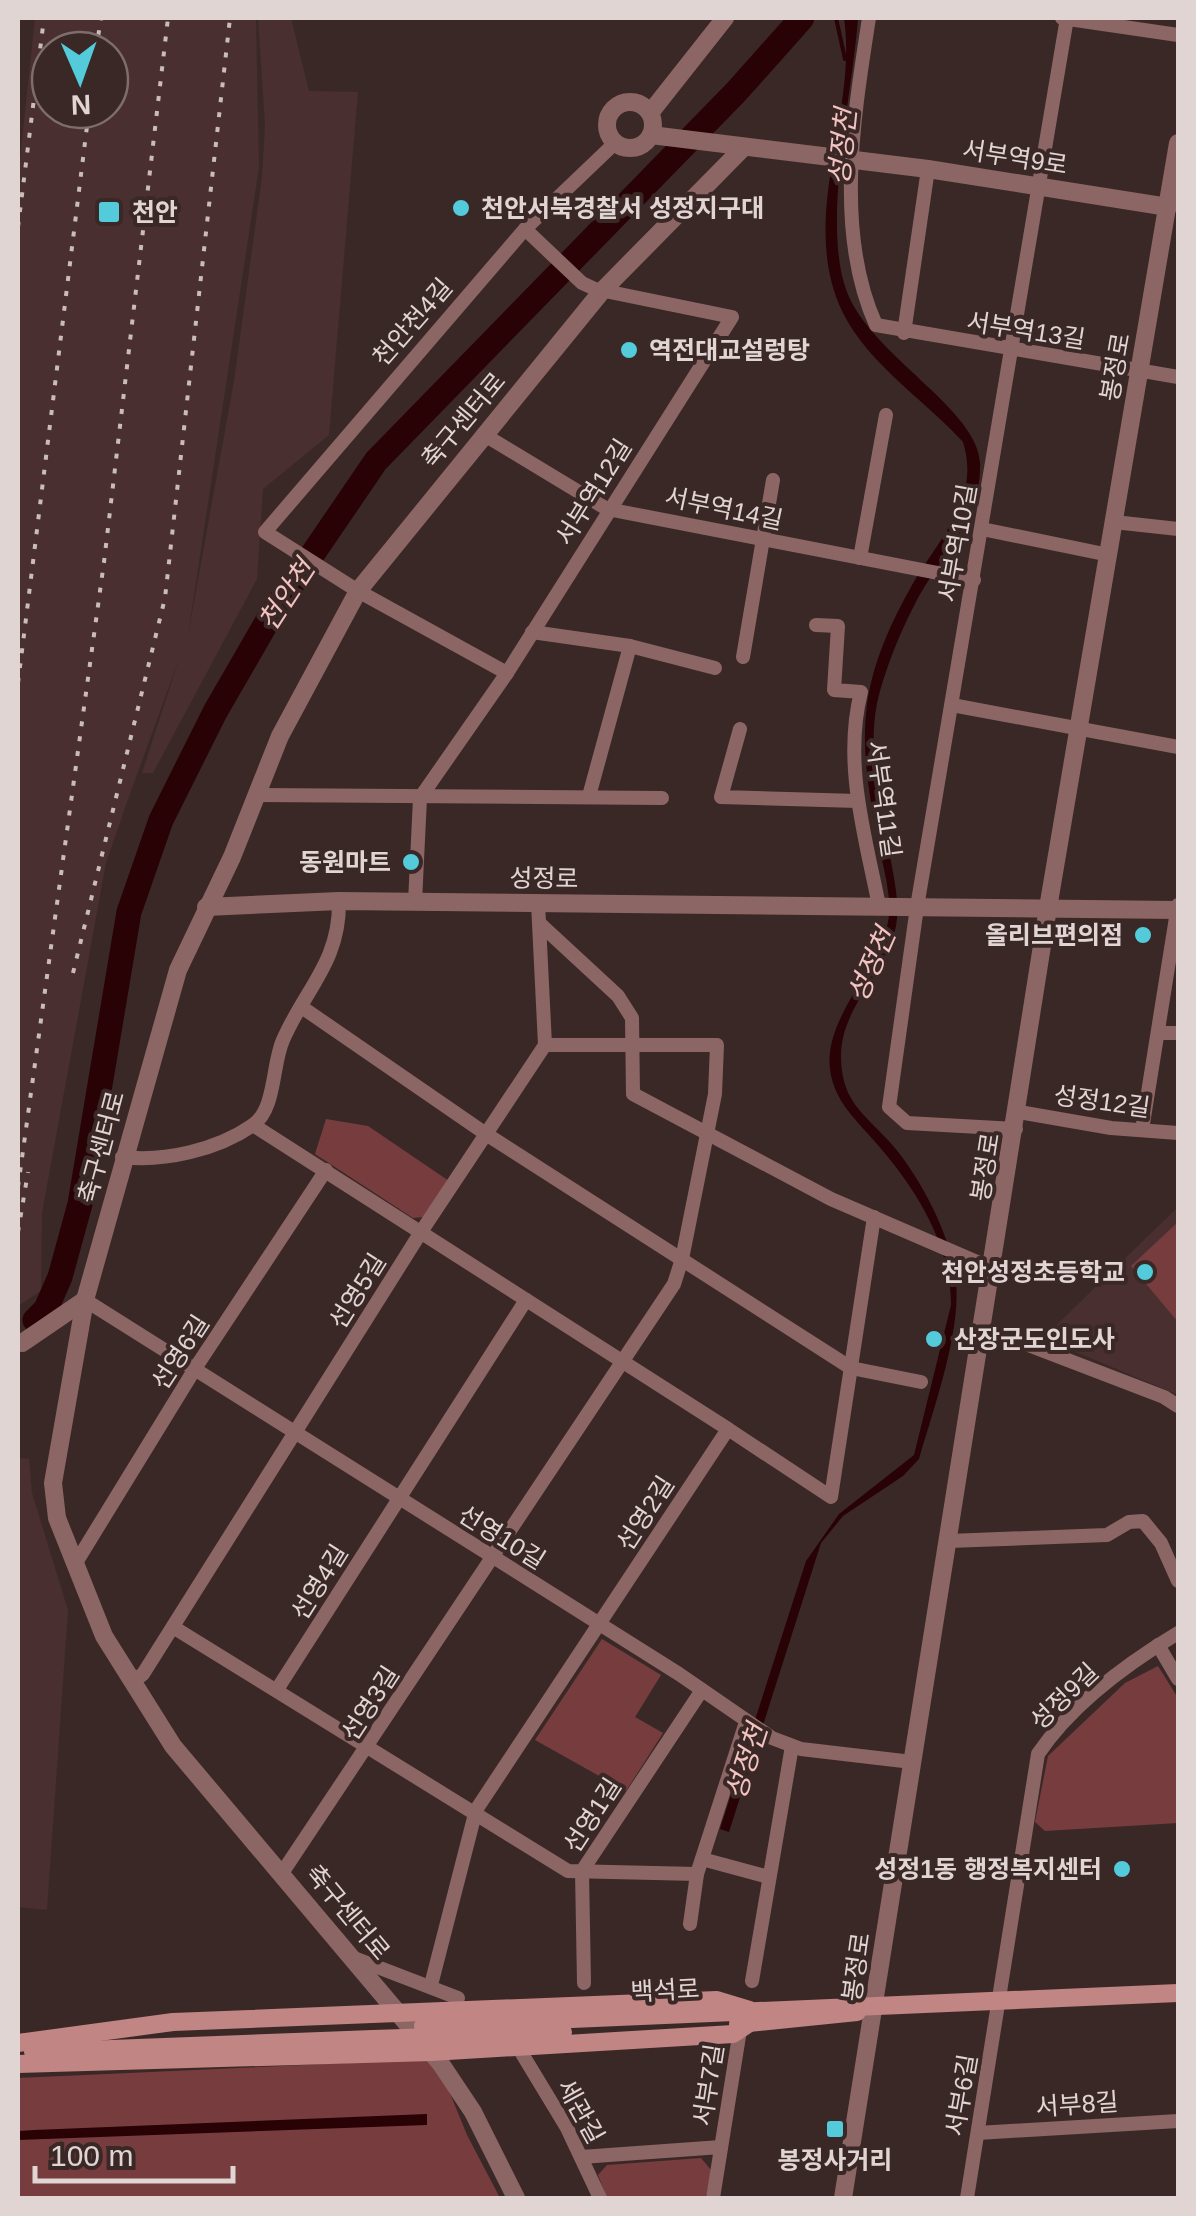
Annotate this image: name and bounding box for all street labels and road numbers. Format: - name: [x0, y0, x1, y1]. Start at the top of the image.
- street label: 서부역9로: [961, 135, 1069, 179]
- street label: 천안천4길: [367, 273, 457, 371]
- street label: 서부역13길: [965, 307, 1087, 353]
- street label: 봉정로: [1095, 331, 1135, 403]
- street label: 축구센터로: [415, 367, 511, 473]
- street label: 서부역12길: [549, 434, 637, 550]
- street label: 서부역14길: [662, 482, 786, 534]
- street label: 서부역10길: [933, 482, 981, 604]
- street label: 서부역11길: [862, 739, 906, 859]
- street label: 성정로: [509, 863, 579, 893]
- street label: 성정12길: [1052, 1080, 1152, 1122]
- street label: 축구센터로: [73, 1088, 129, 1206]
- street label: 봉정로: [966, 1131, 1004, 1203]
- street label: 선영5길: [323, 1248, 391, 1334]
- street label: 선영6길: [146, 1310, 214, 1394]
- street label: 선영2길: [611, 1471, 679, 1555]
- street label: 선영10길: [454, 1499, 550, 1575]
- street label: 선영4길: [285, 1539, 353, 1625]
- street label: 성정9길: [1024, 1657, 1104, 1735]
- street label: 선영3길: [336, 1661, 404, 1745]
- street label: 선영1길: [558, 1773, 626, 1857]
- street label: 축구센터로: [300, 1859, 396, 1965]
- street label: 봉정로: [837, 1931, 875, 2003]
- street label: 백석로: [630, 1974, 700, 2006]
- street label: 서부7길: [688, 2042, 728, 2128]
- street label: 서부6길: [940, 2052, 982, 2138]
- street label: 세관길: [552, 2074, 610, 2148]
- street label: 서부8길: [1035, 2087, 1119, 2121]

